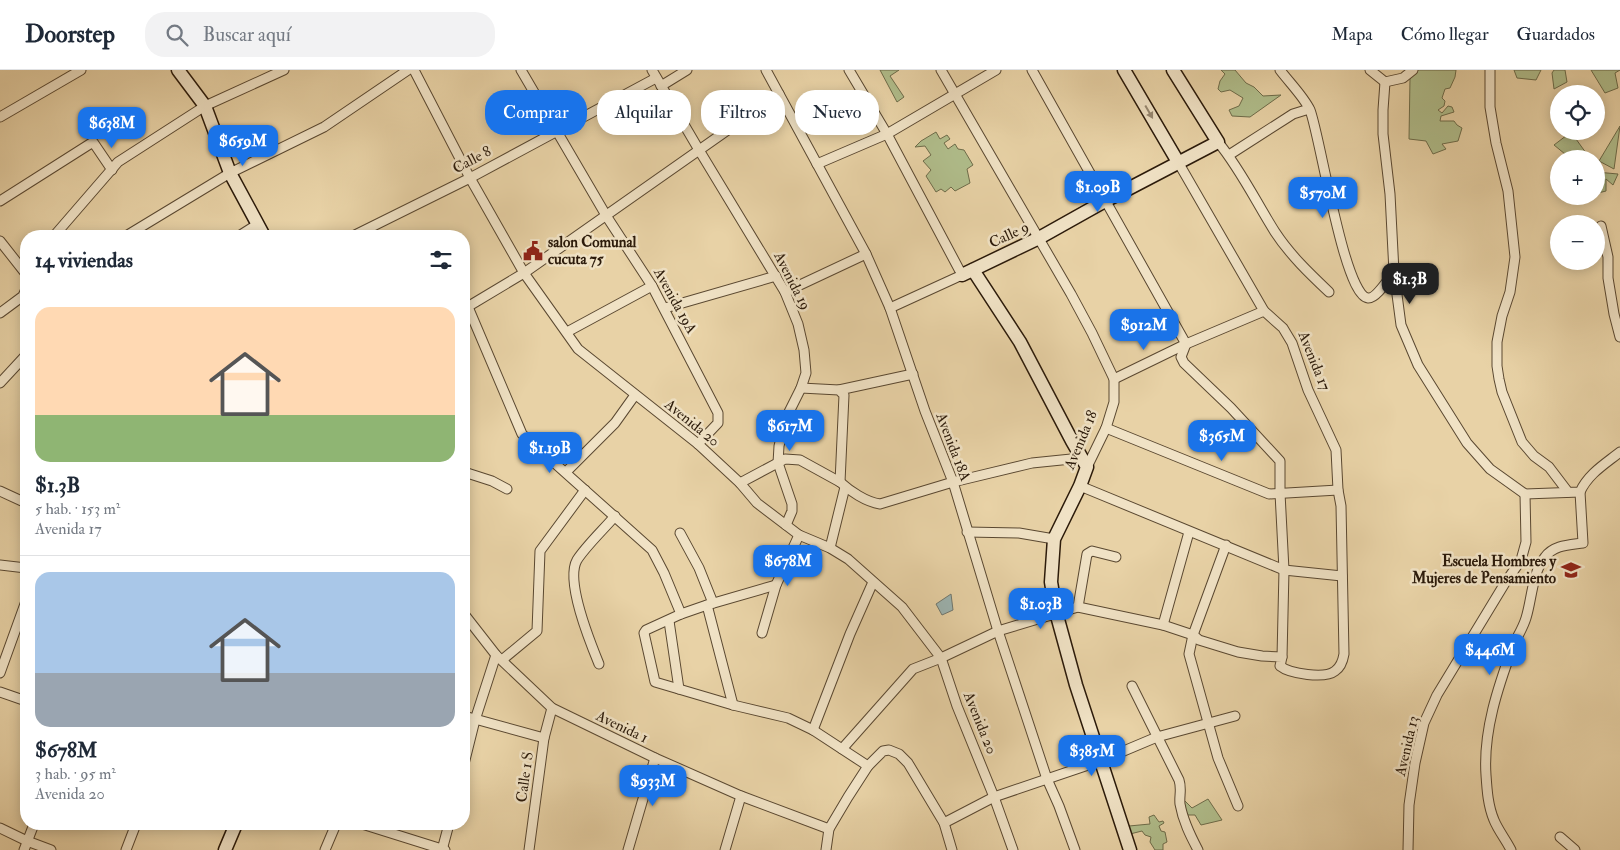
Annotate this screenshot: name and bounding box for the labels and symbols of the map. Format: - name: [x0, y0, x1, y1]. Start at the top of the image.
- one-way arrow: [1145, 105, 1153, 120]
- pin: $638M: [77, 106, 147, 149]
- pin: $659M: [208, 124, 278, 167]
- street label: Calle 8: [449, 142, 495, 178]
- pin: $1.09B: [1057, 170, 1139, 213]
- pin: $570M: [1288, 176, 1358, 219]
- street label: Calle 9: [986, 218, 1032, 252]
- place label: salon Comunal cucuta 75: [548, 233, 637, 269]
- public building icon: salon Comunal cucuta 75: [522, 240, 544, 262]
- street label: Avenida 19: [769, 248, 815, 313]
- pin: $1.3B: [1375, 262, 1445, 305]
- street label: Avenida 19A: [649, 264, 701, 338]
- pin: $912M: [1109, 308, 1179, 351]
- street label: Avenida 17: [1293, 328, 1335, 394]
- street label: Avenida 20: [660, 394, 723, 451]
- street label: Avenida 18: [1060, 408, 1102, 473]
- street label: Avenida 18A: [931, 409, 975, 484]
- pin: $617M: [755, 410, 825, 452]
- pin: $365M: [1187, 420, 1257, 462]
- pin: $1.19B: [509, 432, 591, 474]
- pin: $678M: [753, 544, 823, 587]
- place label: Escuela Hombres y Mujeres de Pensamiento: [1411, 552, 1557, 588]
- school or university icon: Escuela Hombres y Mujeres de Pensamiento: [1560, 559, 1582, 581]
- pin: $1.03B: [1000, 588, 1082, 630]
- pin: $446M: [1455, 634, 1525, 676]
- street label: Avenida 20: [959, 688, 1001, 757]
- street label: Avenida 1: [592, 706, 651, 748]
- street label: Avenida 13: [1391, 714, 1423, 779]
- pin: $385M: [1057, 734, 1127, 777]
- street label: Calle 1 S: [512, 750, 538, 804]
- pin: $933M: [618, 764, 688, 807]

